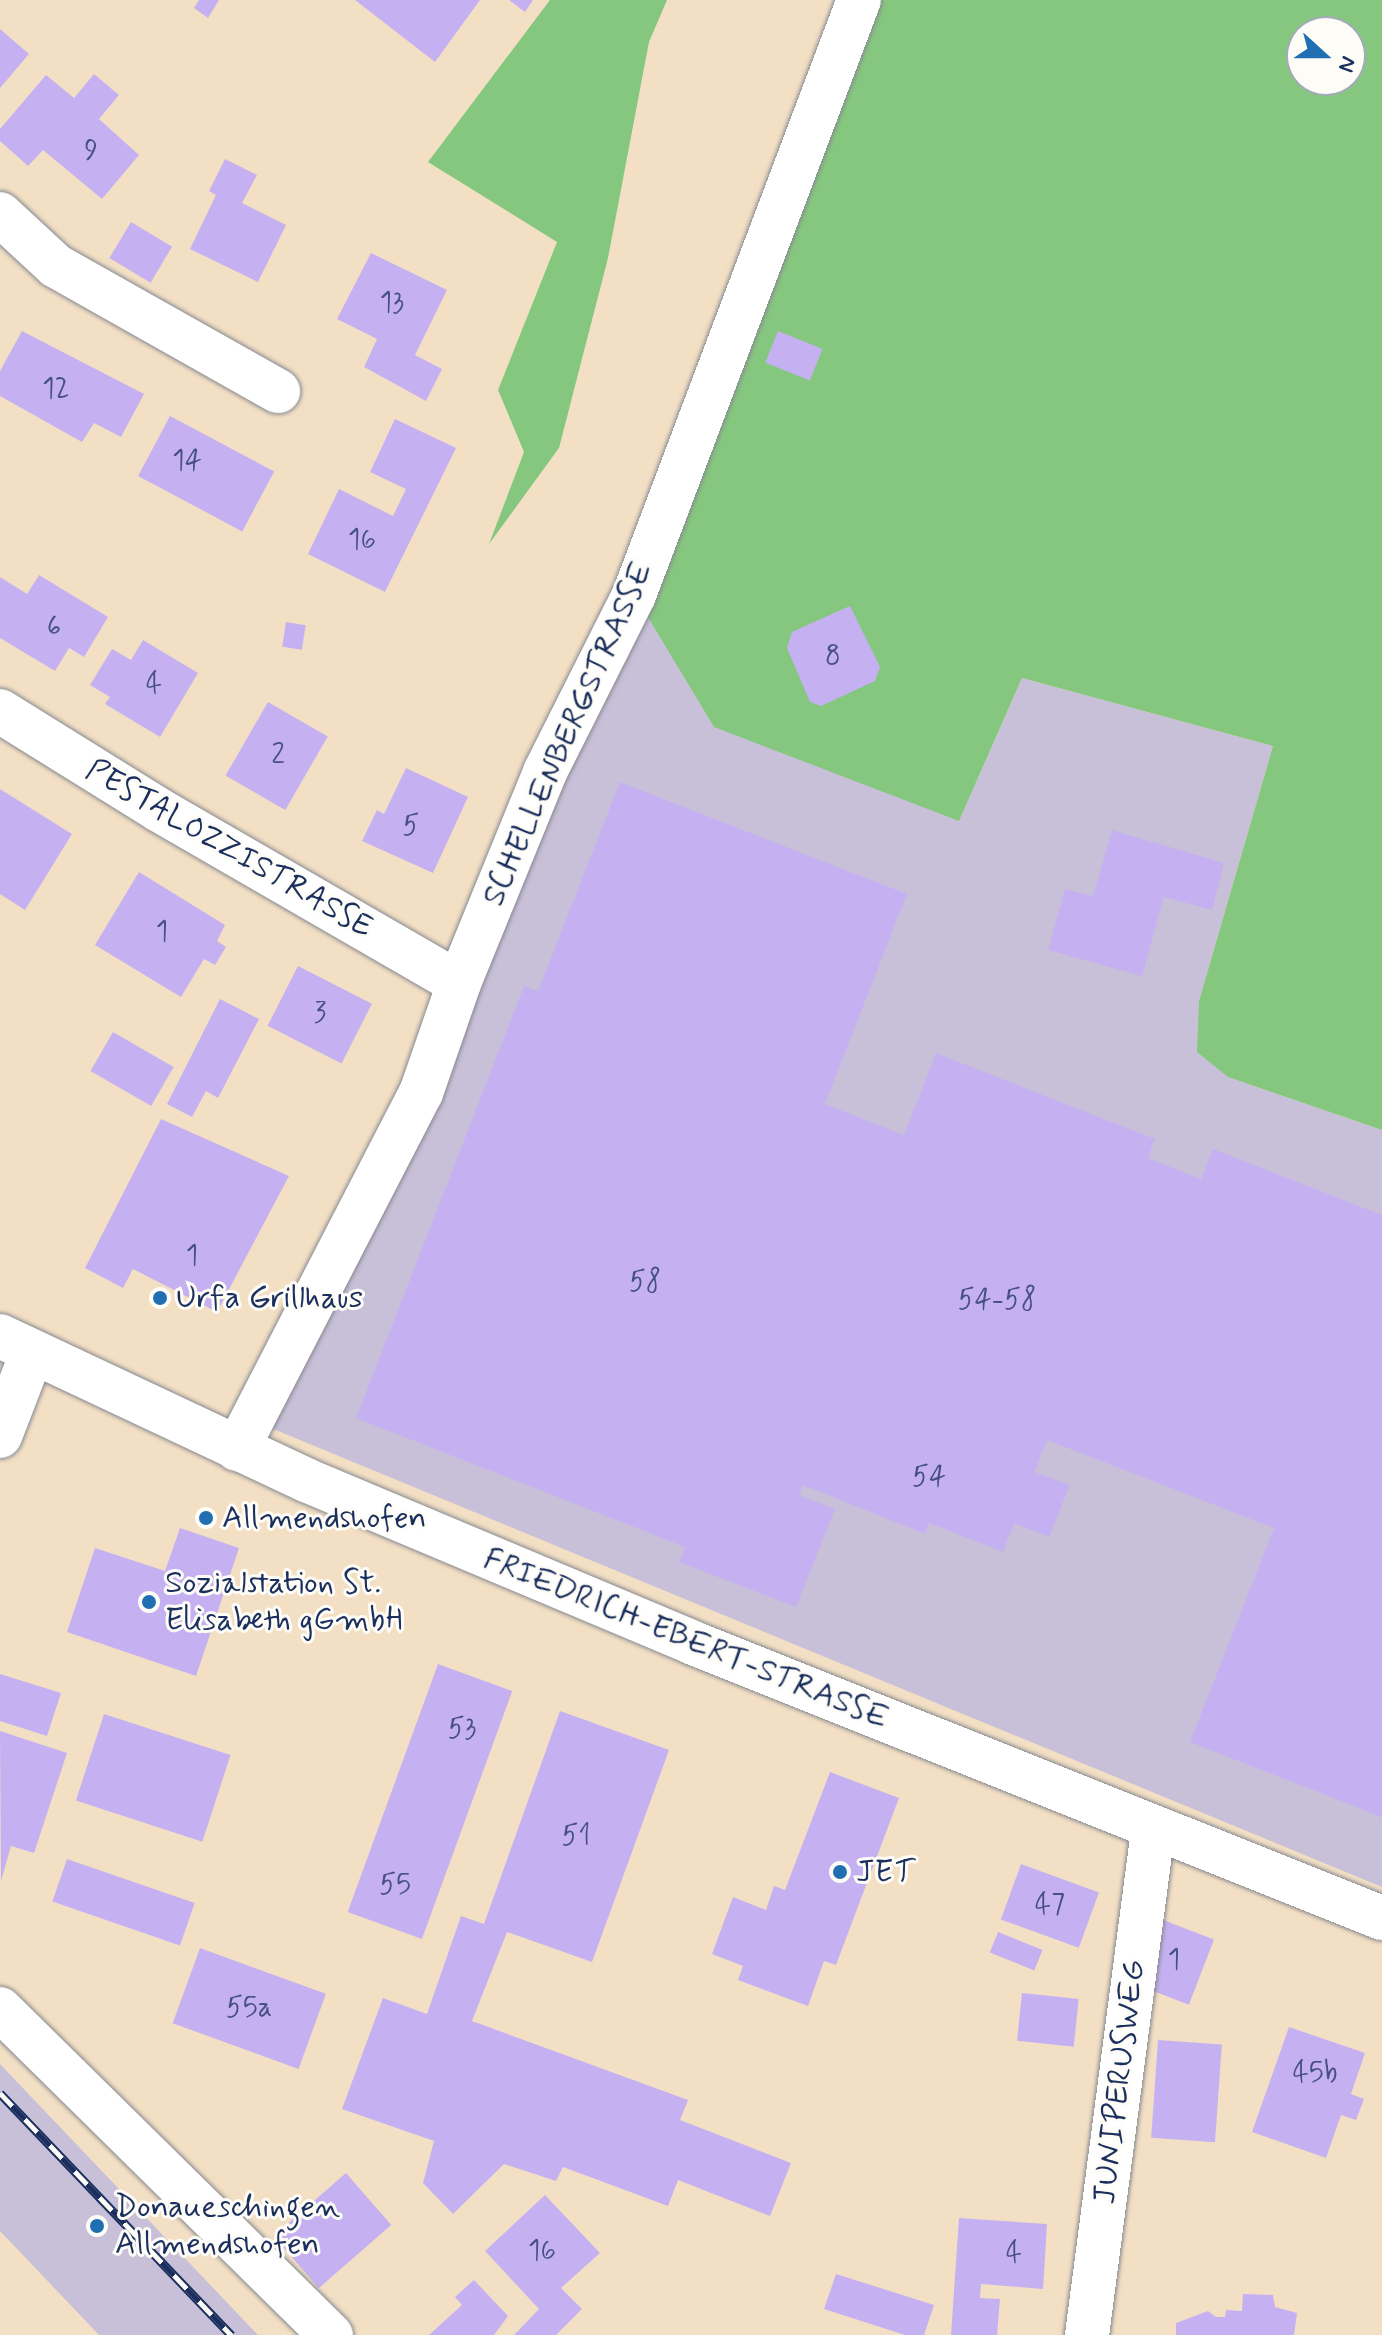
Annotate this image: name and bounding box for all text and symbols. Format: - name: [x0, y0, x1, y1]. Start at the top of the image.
- north arrow: [1286, 16, 1366, 96]
- text: N: [1331, 52, 1362, 76]
- house number: 9: [84, 135, 98, 169]
- house number: 13: [380, 287, 404, 321]
- house number: 12: [42, 373, 70, 407]
- house number: 14: [172, 445, 202, 479]
- house number: 16: [348, 524, 376, 558]
- street label: SCHELLENBERGSTRASSE: [475, 556, 661, 912]
- house number: 6: [47, 611, 61, 645]
- house number: 8: [825, 640, 841, 674]
- house number: 4: [146, 668, 162, 702]
- house number: 2: [271, 739, 285, 773]
- street label: PESTALOZZISTRASSE: [79, 751, 379, 947]
- house number: 5: [403, 810, 419, 844]
- house number: 1: [156, 916, 168, 950]
- house number: 3: [314, 997, 326, 1031]
- house number: 1: [186, 1240, 198, 1274]
- house number: 58: [629, 1266, 661, 1300]
- place label: Urfa Grillhaus: [176, 1279, 368, 1317]
- house number: 54-58: [958, 1284, 1036, 1318]
- marker: Urfa Grillhaus: [151, 1289, 169, 1307]
- house number: 54: [912, 1461, 946, 1495]
- place label: Allmendshofen: [222, 1499, 427, 1537]
- marker: Allmendshofen: [197, 1509, 215, 1527]
- street label: FRIEDRICH-EBERT-STRASSE: [478, 1540, 894, 1738]
- place label: Sozialstation St. Elisabeth gGmbH: [165, 1565, 403, 1640]
- marker: Sozialstation St. Elisabeth gGmbH: [140, 1593, 158, 1611]
- house number: 53: [448, 1713, 476, 1747]
- house number: 51: [562, 1820, 590, 1854]
- place label: JET: [856, 1853, 915, 1891]
- marker: JET: [831, 1863, 849, 1881]
- house number: 55: [379, 1869, 411, 1903]
- house number: 47: [1035, 1889, 1065, 1923]
- house number: 1: [1168, 1944, 1180, 1978]
- street label: JUNIPERUSWEG: [1086, 1958, 1154, 2206]
- house number: 55a: [226, 1992, 272, 2026]
- house number: 45b: [1293, 2057, 1337, 2091]
- place label: Donaueschingen Allmendshofen: [115, 2189, 340, 2264]
- marker: Donaueschingen Allmendshofen: [86, 2215, 108, 2237]
- house number: 16: [528, 2235, 556, 2269]
- house number: 4: [1006, 2237, 1022, 2271]

